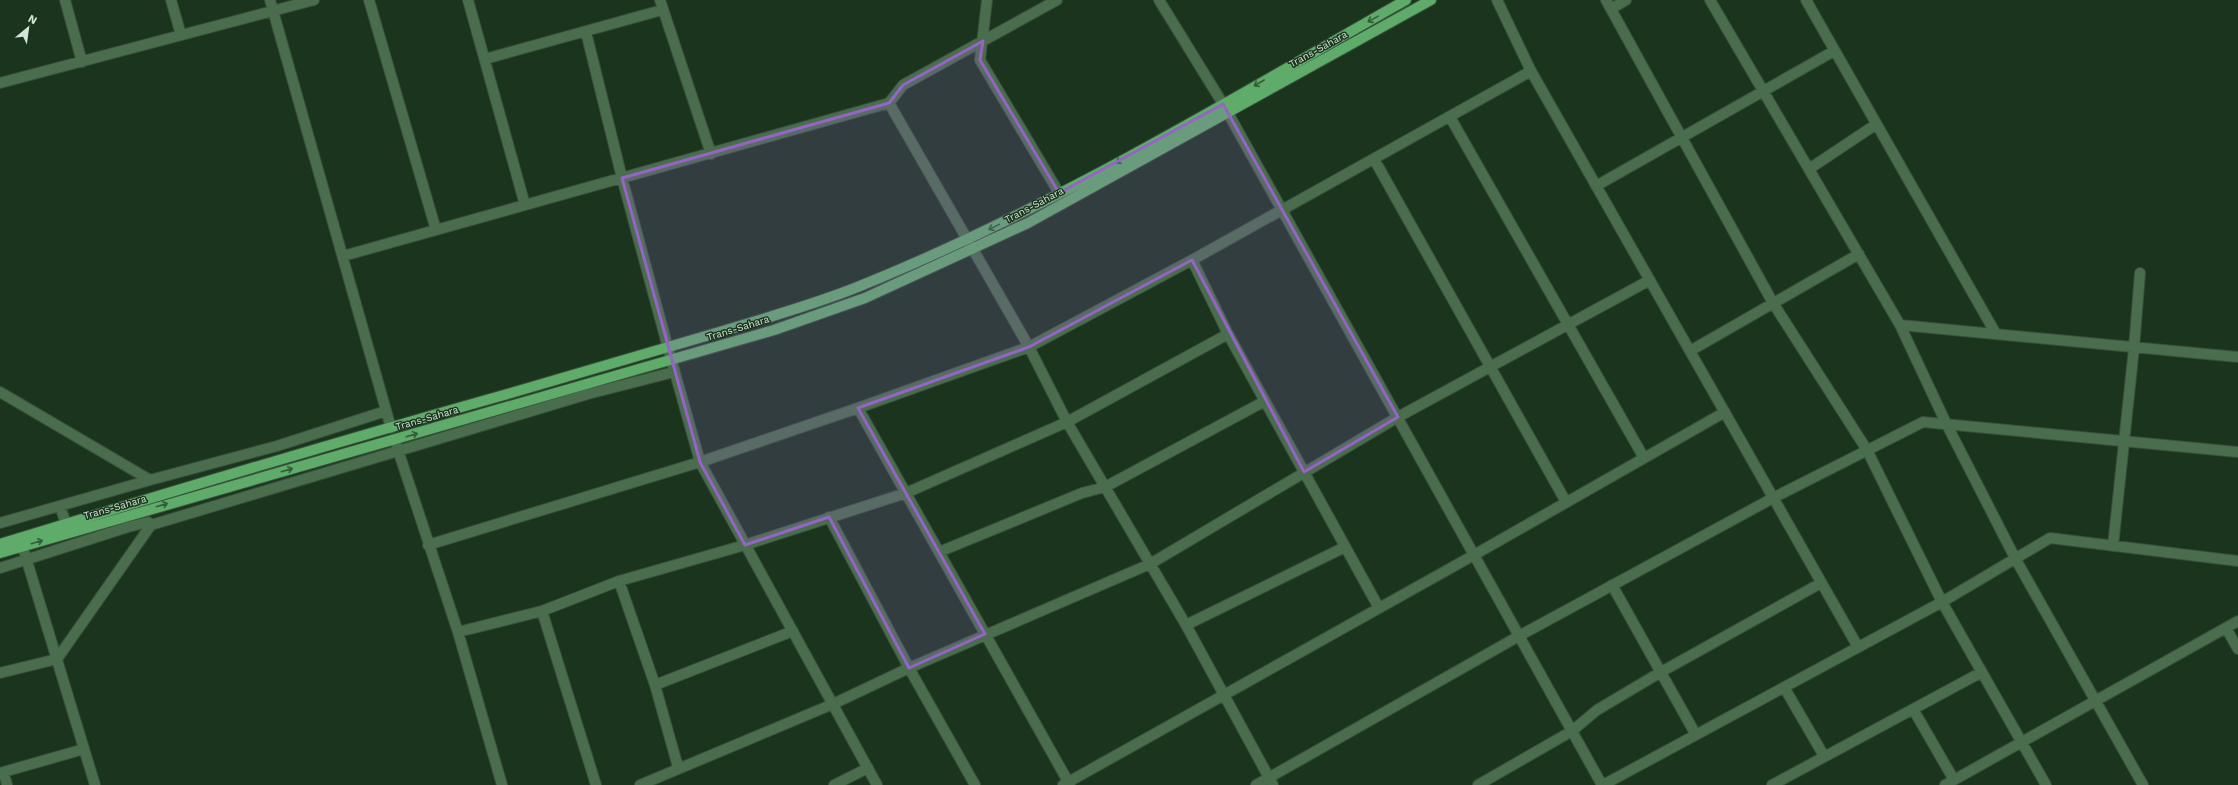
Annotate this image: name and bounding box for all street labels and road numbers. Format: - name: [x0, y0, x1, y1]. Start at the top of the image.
- street label: Trans-Sahara: [1287, 28, 1349, 69]
- street label: Trans-Sahara: [1003, 185, 1065, 225]
- street label: Trans-Sahara: [705, 313, 771, 343]
- street label: Trans-Sahara: [394, 404, 460, 432]
- street label: Trans-Sahara: [82, 493, 148, 521]

